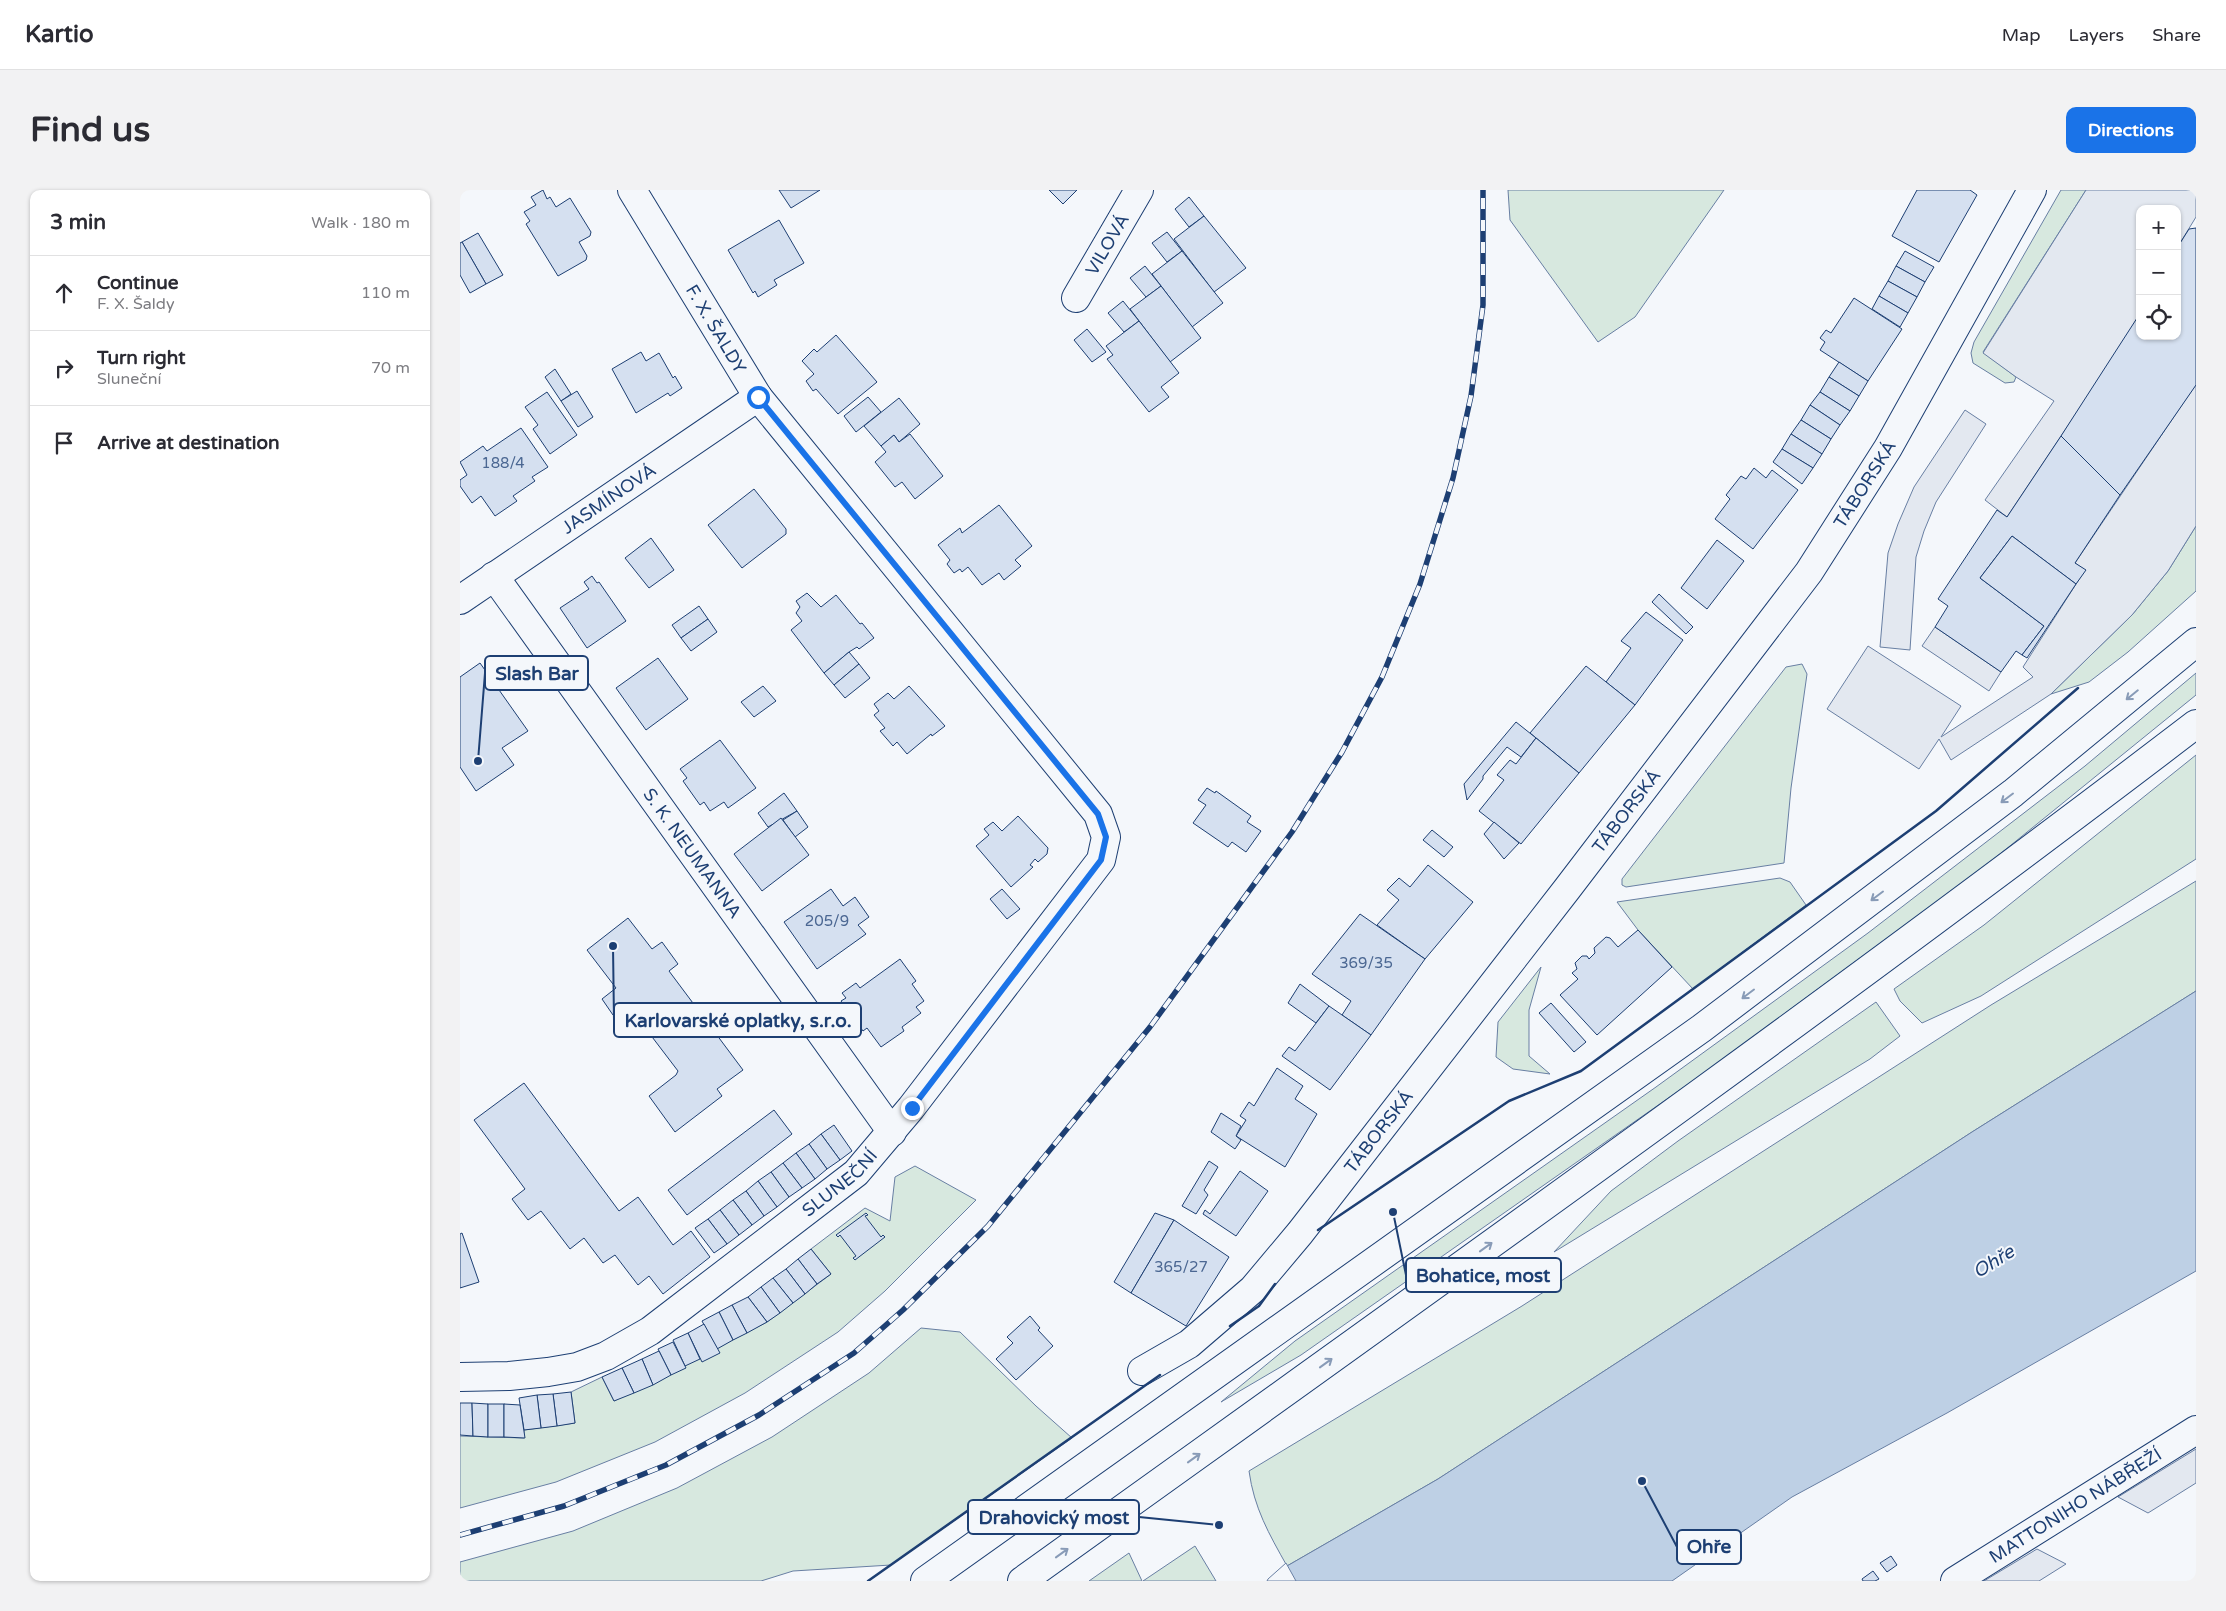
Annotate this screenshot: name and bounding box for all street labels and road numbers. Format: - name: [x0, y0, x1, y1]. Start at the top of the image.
- street label: VILOVÁ: [1081, 210, 1134, 279]
- street label: F. X. ŠALDY: [681, 281, 751, 378]
- street label: TÁBORSKÁ: [1829, 437, 1901, 532]
- street label: JASMÍNOVÁ: [557, 459, 660, 539]
- street label: TÁBORSKÁ: [1587, 765, 1665, 857]
- street label: S. K. NEUMANNA: [639, 784, 746, 923]
- street label: TÁBORSKÁ: [1339, 1086, 1418, 1178]
- street label: SLUNEČNÍ: [798, 1145, 882, 1221]
- street label: MATTONIHO NÁBŘEŽÍ: [1985, 1443, 2166, 1568]

